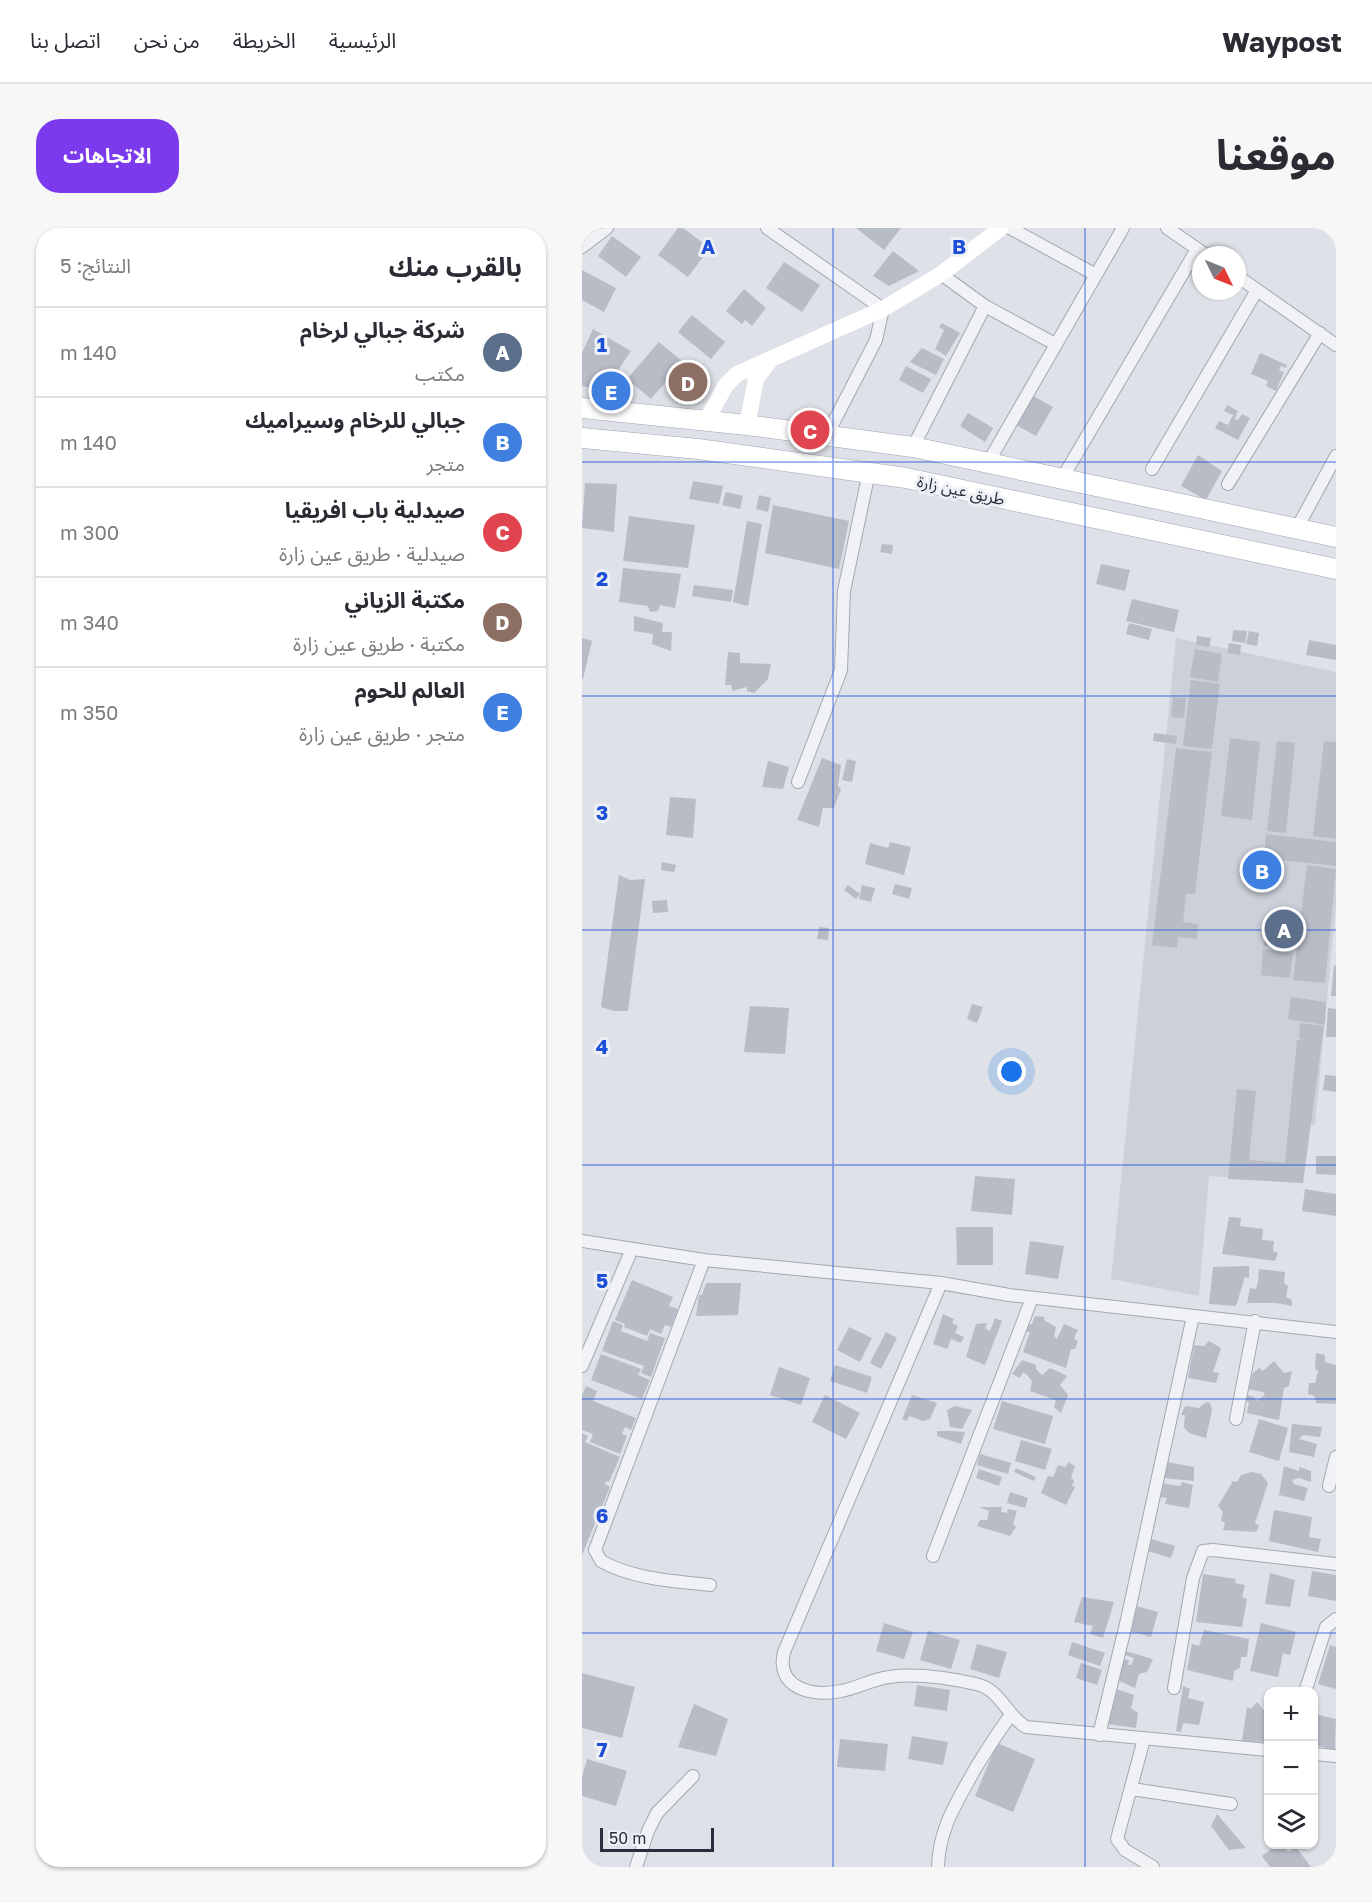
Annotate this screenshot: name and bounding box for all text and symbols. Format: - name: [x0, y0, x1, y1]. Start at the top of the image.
- text: Waypost: [1222, 25, 1342, 58]
- text: اتصل بنا: [30, 27, 101, 53]
- text: من نحن: [134, 27, 200, 53]
- text: الخريطة: [233, 27, 296, 53]
- text: الرئيسية: [329, 27, 396, 53]
- button: الاتجاهات: [36, 119, 179, 193]
- text: موقعنا: [1216, 129, 1336, 179]
- text: A: [701, 234, 715, 258]
- text: B: [952, 234, 966, 258]
- north arrow: [1192, 246, 1246, 300]
- text: بالقرب منك: [389, 251, 522, 282]
- text: النتائج: 5: [60, 253, 131, 277]
- text: شركة جبالي لرخام: [300, 316, 465, 343]
- text: 1: [597, 332, 607, 356]
- text: 140 m: [60, 340, 117, 364]
- text: A: [495, 340, 510, 364]
- pin: D: [668, 360, 708, 404]
- text: مكتب: [415, 361, 465, 385]
- pin: E: [591, 368, 630, 414]
- text: جبالي للرخام وسيراميك: [245, 406, 465, 433]
- pin: C: [790, 408, 830, 452]
- text: 140 m: [60, 430, 117, 454]
- text: B: [495, 430, 510, 454]
- text: متجر: [426, 451, 465, 475]
- street label: طريق عين زارة: [915, 471, 1007, 510]
- text: صيدلية باب افريقيا: [285, 496, 465, 523]
- text: 300 m: [60, 520, 119, 544]
- text: C: [495, 520, 510, 544]
- text: صيدلية · طريق عين زارة: [279, 541, 465, 565]
- text: 2: [596, 566, 608, 590]
- text: مكتبة الزياني: [345, 586, 465, 613]
- text: 340 m: [60, 610, 119, 634]
- text: D: [495, 610, 510, 634]
- text: مكتبة · طريق عين زارة: [293, 631, 465, 655]
- text: العالم للحوم: [355, 676, 465, 703]
- text: 350 m: [60, 700, 118, 724]
- text: E: [496, 700, 509, 724]
- text: متجر · طريق عين زارة: [299, 721, 465, 745]
- text: 3: [596, 800, 608, 824]
- pin: B: [1242, 848, 1282, 892]
- pin: A: [1264, 906, 1304, 952]
- text: 4: [596, 1034, 608, 1058]
- your location: [997, 1057, 1026, 1086]
- text: 5: [596, 1268, 608, 1292]
- text: 6: [596, 1503, 608, 1527]
- map controls: [1264, 1687, 1318, 1849]
- button: +: [1264, 1687, 1318, 1741]
- text: 7: [597, 1737, 608, 1761]
- button: −: [1264, 1741, 1318, 1795]
- button: layers: [1264, 1795, 1318, 1849]
- scale bar: [600, 1825, 714, 1852]
- text: 50 m: [609, 1828, 646, 1848]

